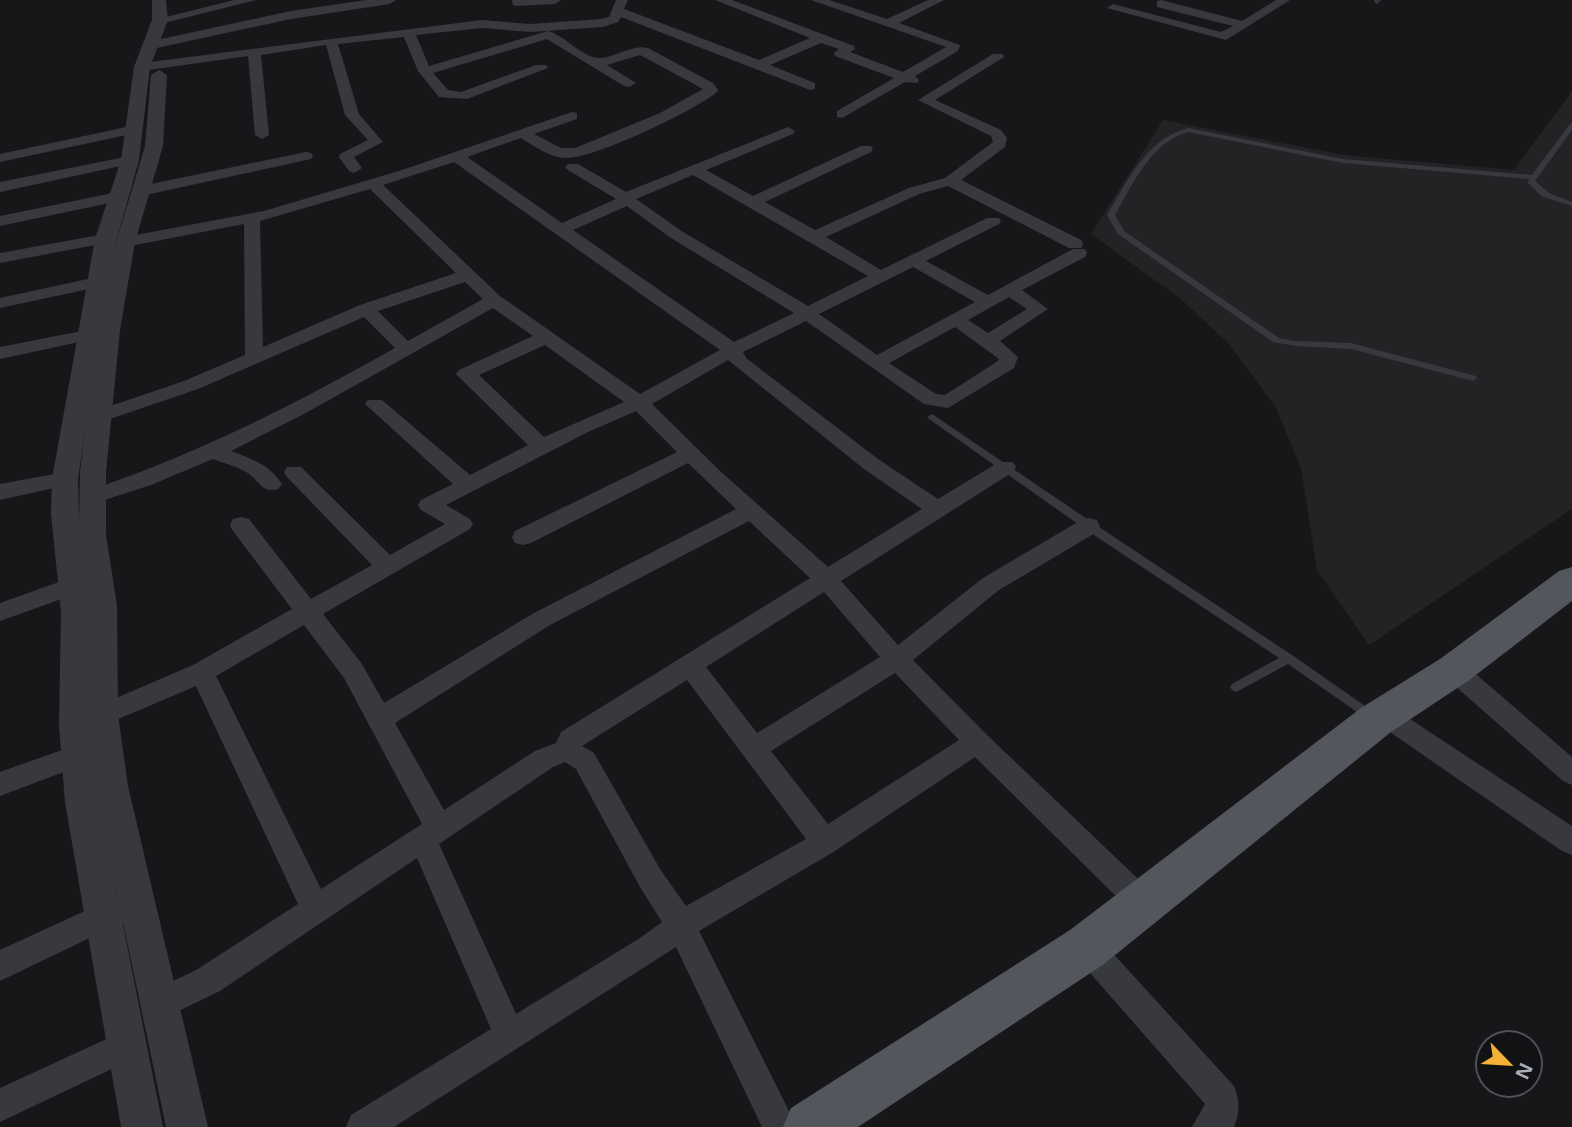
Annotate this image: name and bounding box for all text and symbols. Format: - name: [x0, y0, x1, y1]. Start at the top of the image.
- north arrow: [1474, 1029, 1544, 1099]
- text: N: [1509, 1059, 1539, 1084]

